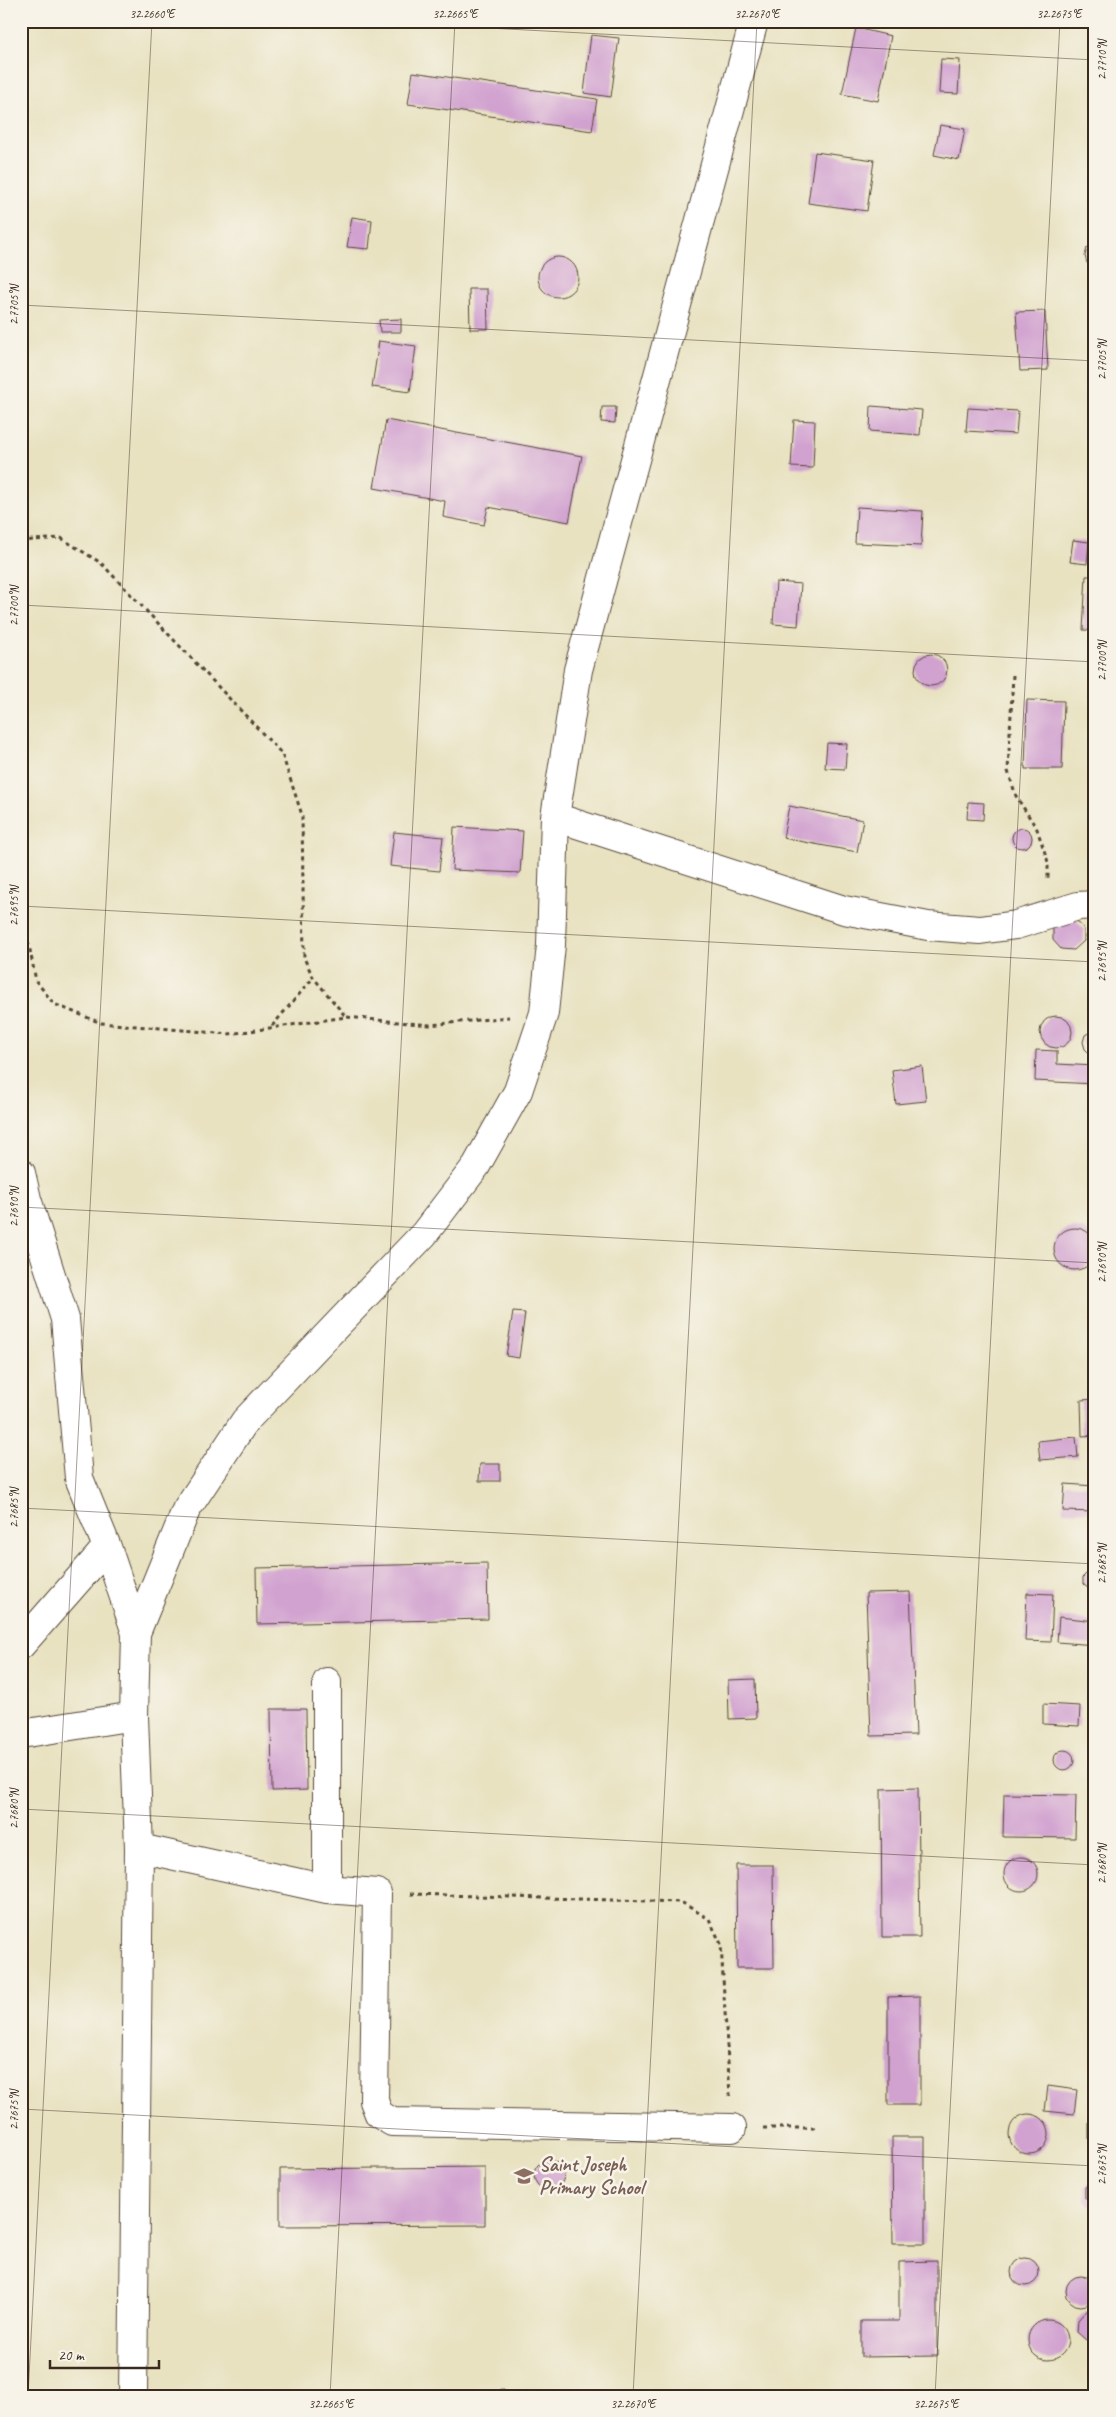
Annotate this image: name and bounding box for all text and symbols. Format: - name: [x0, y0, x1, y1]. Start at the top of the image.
- text: 32.2660°E: [130, 6, 176, 22]
- text: 32.2665°E: [433, 6, 479, 22]
- text: 32.2670°E: [735, 6, 781, 22]
- text: 32.2675°E: [1037, 6, 1083, 22]
- text: 2.7710°N: [1094, 38, 1110, 80]
- text: 2.7705°N: [6, 283, 22, 325]
- text: 2.7705°N: [1094, 338, 1110, 380]
- text: 2.7700°N: [6, 584, 22, 626]
- text: 2.7700°N: [1094, 639, 1110, 681]
- text: 2.7695°N: [6, 884, 22, 926]
- text: 2.7695°N: [1094, 940, 1110, 982]
- text: 2.7690°N: [6, 1185, 22, 1227]
- text: 2.7690°N: [1094, 1241, 1110, 1283]
- text: 2.7685°N: [6, 1486, 22, 1528]
- text: 2.7685°N: [1094, 1542, 1110, 1584]
- text: 2.7680°N: [6, 1787, 22, 1829]
- text: 2.7680°N: [1094, 1842, 1110, 1884]
- text: 2.7675°N: [6, 2088, 22, 2130]
- text: 2.7675°N: [1094, 2143, 1110, 2185]
- place label: Saint Joseph Primary School: [539, 2152, 648, 2200]
- school or university icon: Saint Joseph Primary School: [513, 2165, 535, 2187]
- scale bar: [50, 2337, 159, 2369]
- text: 20 m: [58, 2346, 85, 2365]
- text: 32.2665°E: [309, 2396, 355, 2412]
- text: 32.2670°E: [611, 2396, 657, 2412]
- text: 32.2675°E: [914, 2396, 960, 2412]

